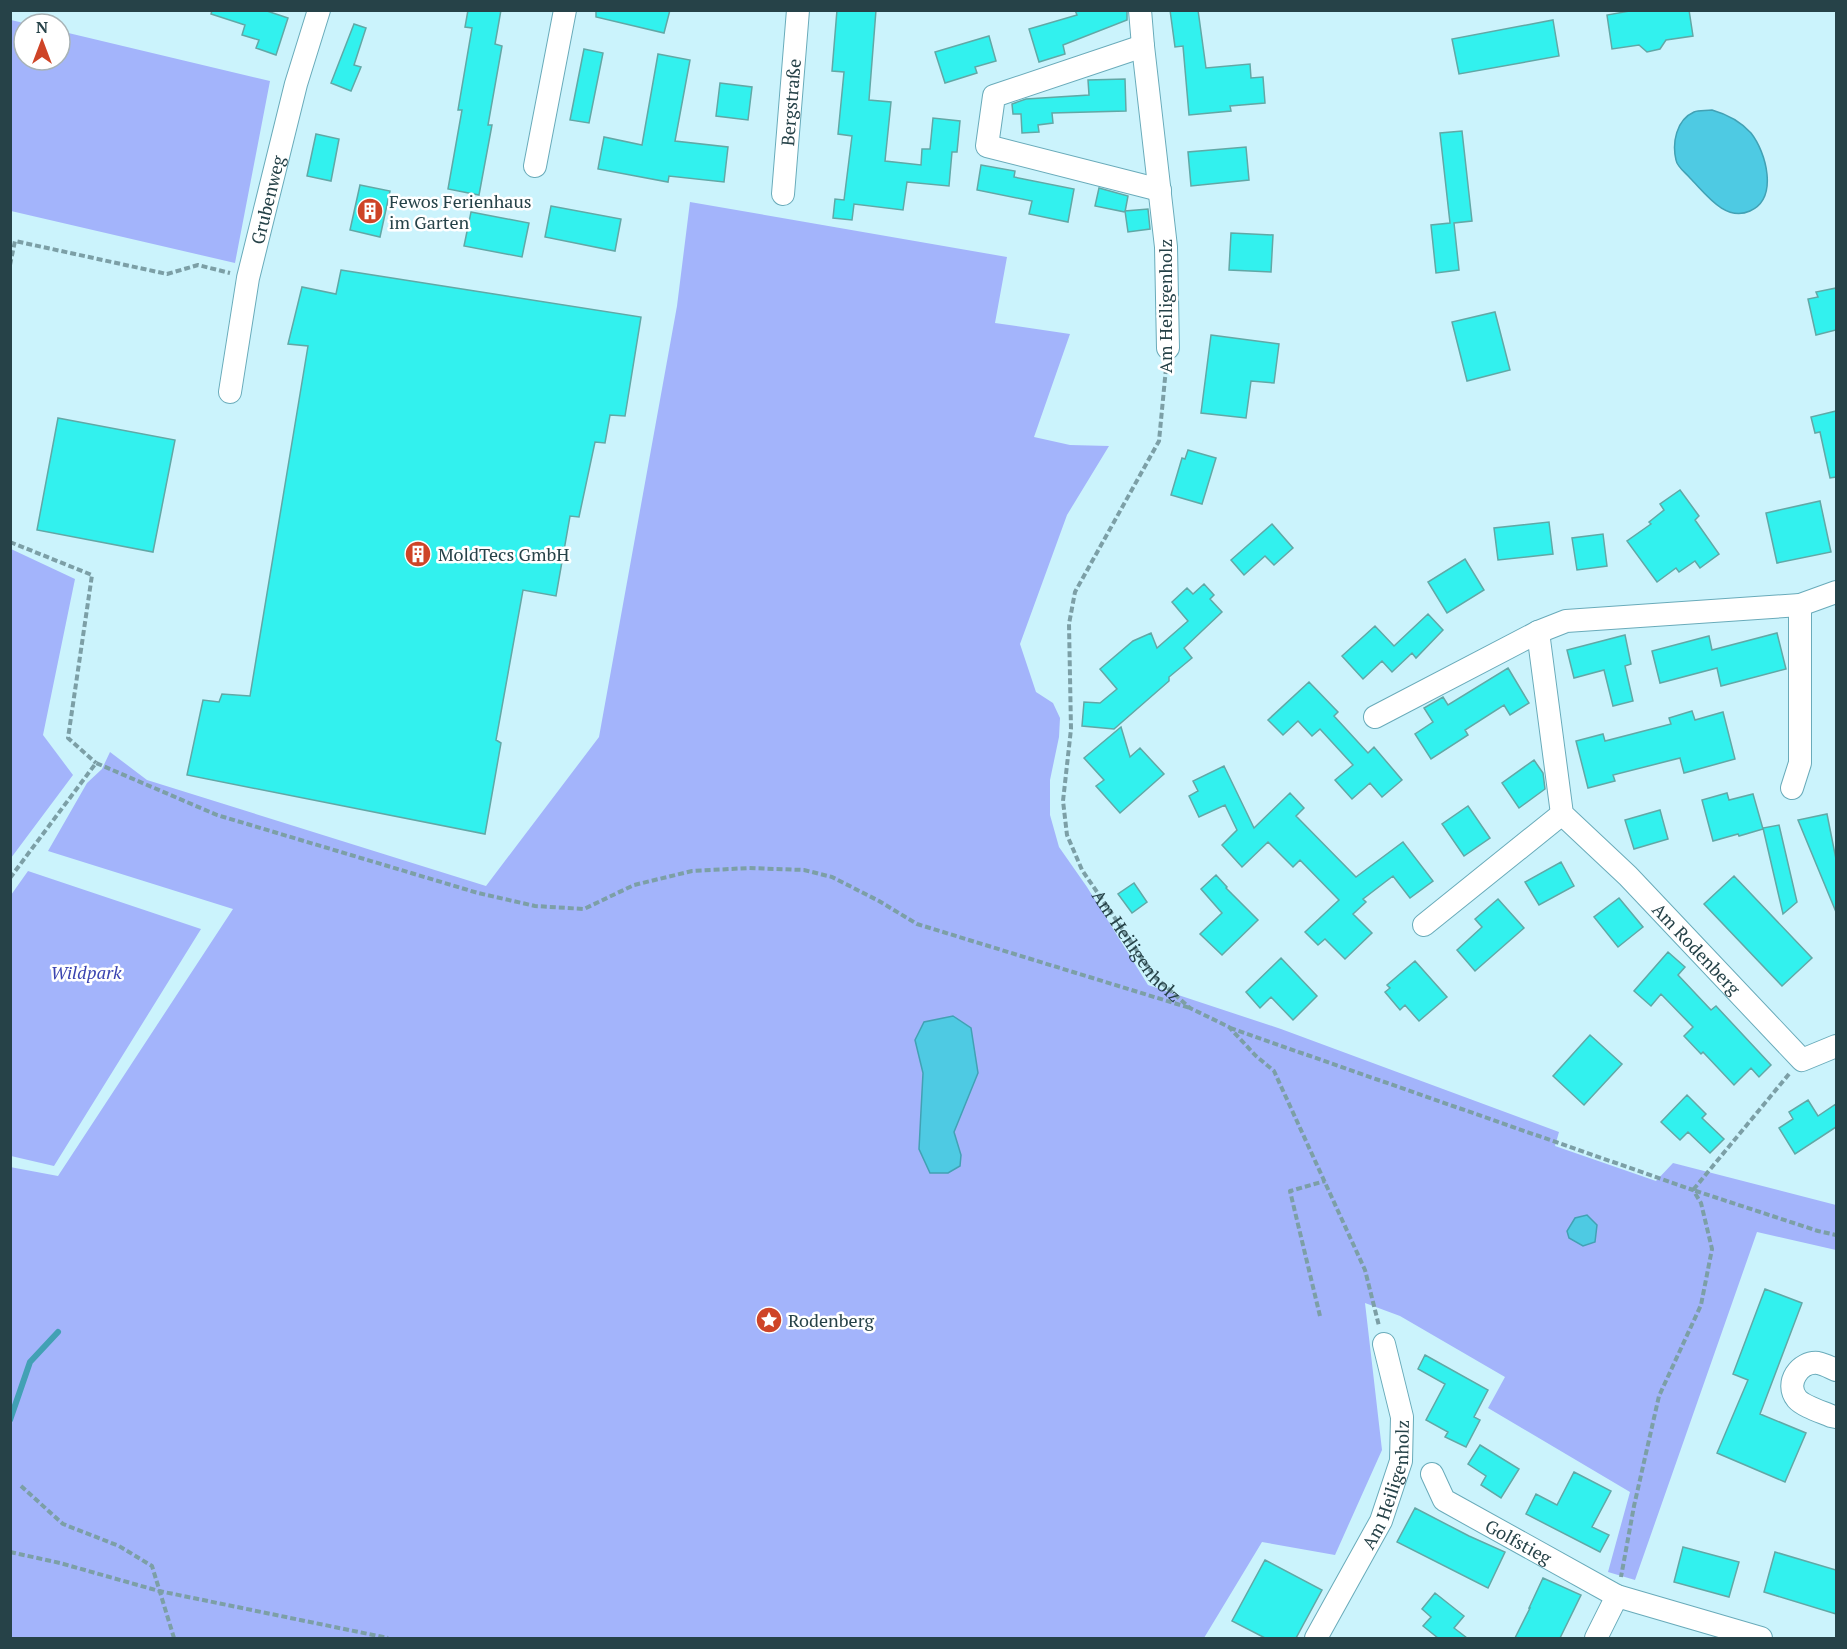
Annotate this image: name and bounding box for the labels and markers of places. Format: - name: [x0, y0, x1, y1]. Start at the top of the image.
- place label: Fewos Ferienhaus im Garten: [389, 189, 532, 234]
- building icon: Fewos Ferienhaus im Garten: [355, 196, 385, 226]
- building icon: MoldTecs GmbH: [403, 539, 433, 569]
- place label: MoldTecs GmbH: [438, 542, 569, 566]
- place icon: Rodenberg: [754, 1305, 784, 1335]
- place label: Rodenberg: [788, 1308, 875, 1332]

